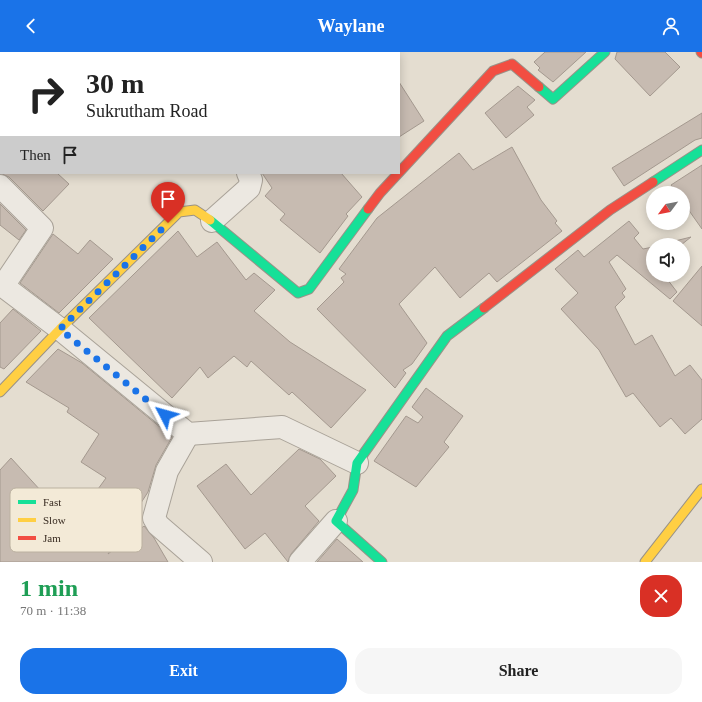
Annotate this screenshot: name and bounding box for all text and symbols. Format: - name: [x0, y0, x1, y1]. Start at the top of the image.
- icon: back: [20, 15, 42, 37]
- icon: person: [660, 15, 682, 37]
- text: Waylane: [317, 16, 385, 36]
- icon: right: [20, 68, 72, 120]
- text: 30 m: [86, 68, 144, 99]
- text: Sukrutham Road: [86, 101, 208, 121]
- icon: arrive: [59, 144, 81, 166]
- text: Then: [20, 147, 51, 163]
- pin: [151, 182, 185, 223]
- north arrow: [646, 186, 690, 230]
- map controls: [646, 186, 690, 282]
- icon: arrive: [157, 188, 179, 210]
- button: sound: [646, 238, 690, 282]
- position arrow: [144, 394, 186, 436]
- legend: [10, 488, 142, 552]
- text: Fast: [43, 496, 61, 508]
- text: Slow: [43, 514, 66, 526]
- text: Jam: [43, 532, 61, 544]
- text: 1 min: [20, 575, 78, 601]
- button: close: [640, 575, 682, 617]
- text: 70 m · 11:38: [20, 603, 86, 618]
- button: Exit: [20, 648, 347, 694]
- button: Share: [355, 648, 682, 694]

